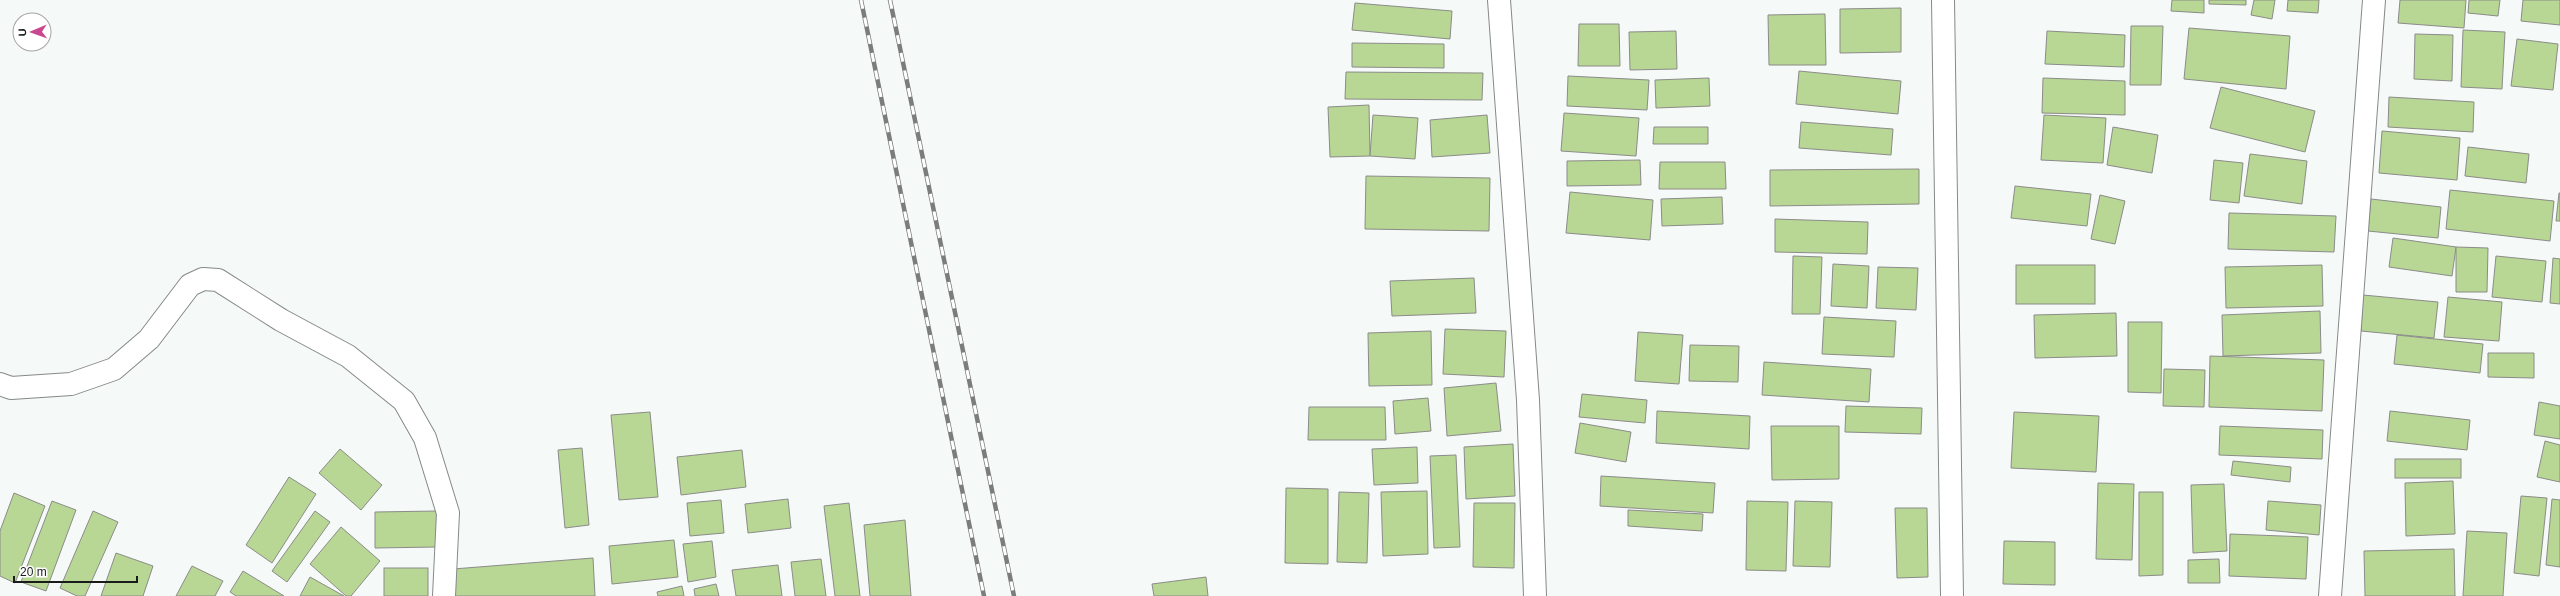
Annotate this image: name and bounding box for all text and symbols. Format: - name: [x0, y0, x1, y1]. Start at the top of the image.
- north arrow: [12, 12, 52, 52]
- text: U: [16, 28, 28, 37]
- scale bar: [14, 558, 137, 584]
- text: 20 m: [20, 565, 47, 579]

